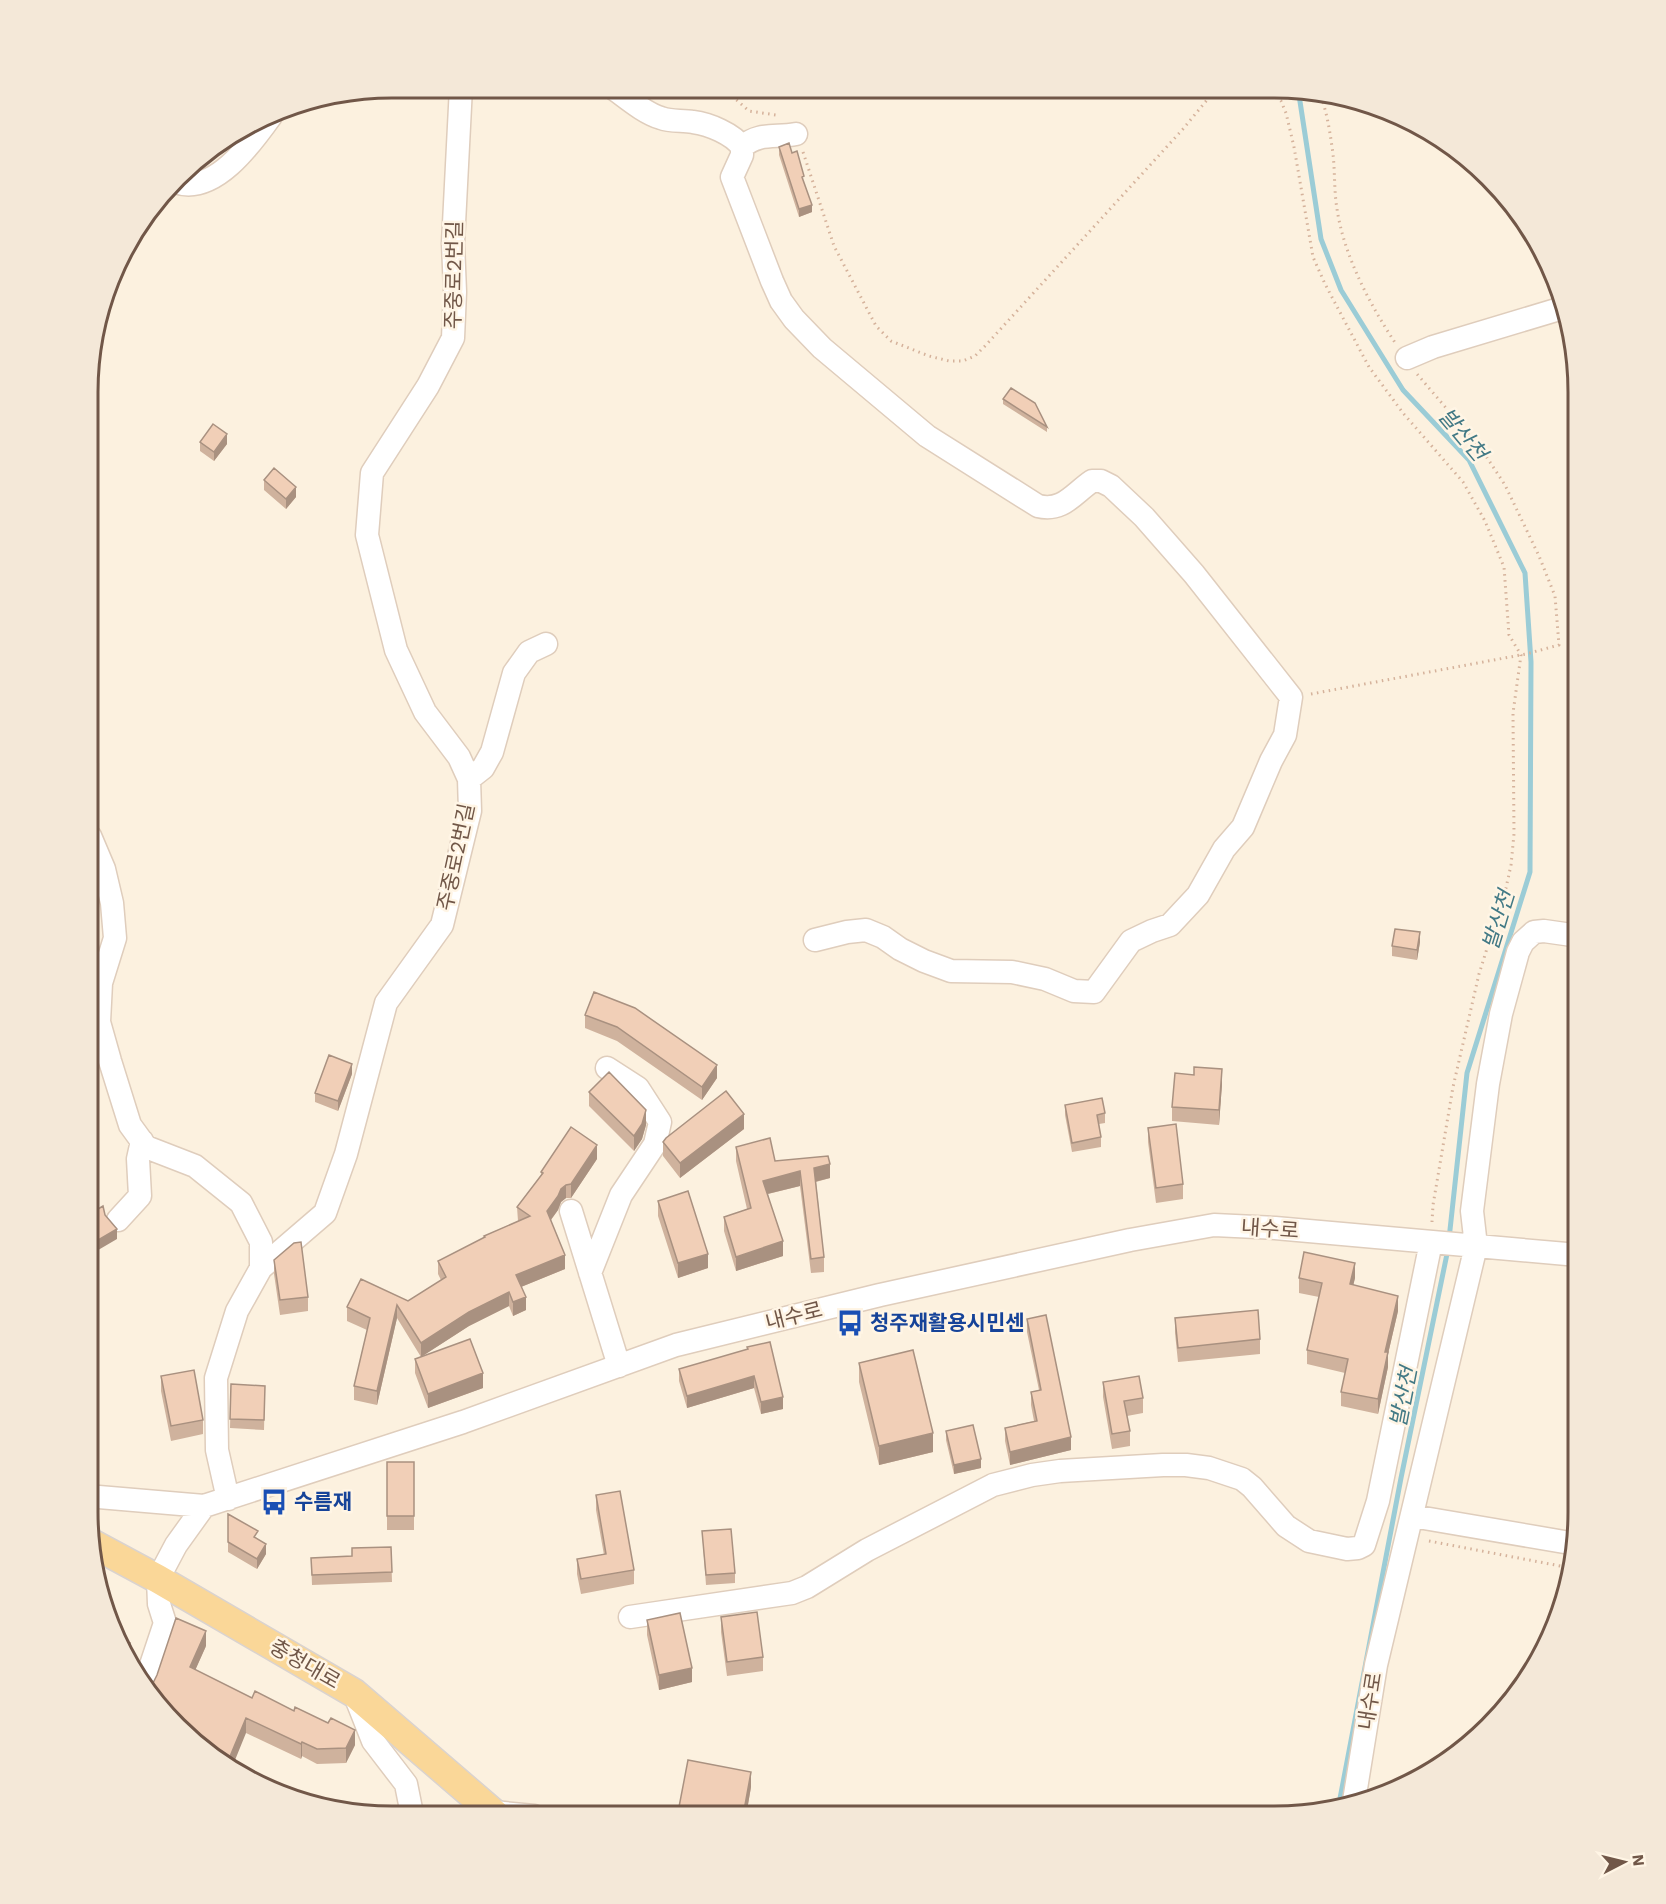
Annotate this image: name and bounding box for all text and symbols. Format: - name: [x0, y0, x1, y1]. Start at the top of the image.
- street label: 주중로2번길: [440, 220, 467, 330]
- water label: 발산천: [1434, 403, 1493, 468]
- street label: 주중로2번길: [432, 801, 479, 913]
- water label: 발산천: [1478, 885, 1520, 953]
- street label: 내수로: [1240, 1214, 1300, 1243]
- street label: 내수로: [763, 1296, 825, 1335]
- bus stop icon: 청주재활용시민센: [835, 1308, 865, 1338]
- place label: 청주재활용시민센: [870, 1310, 1025, 1335]
- water label: 발산천: [1385, 1362, 1422, 1429]
- bus stop icon: 수름재: [259, 1487, 289, 1517]
- place label: 수름재: [294, 1489, 352, 1514]
- street label: 충청대로: [266, 1633, 345, 1694]
- street label: 내수로: [1353, 1670, 1386, 1732]
- north arrow: [1594, 1832, 1654, 1892]
- text: N: [1628, 1853, 1649, 1867]

